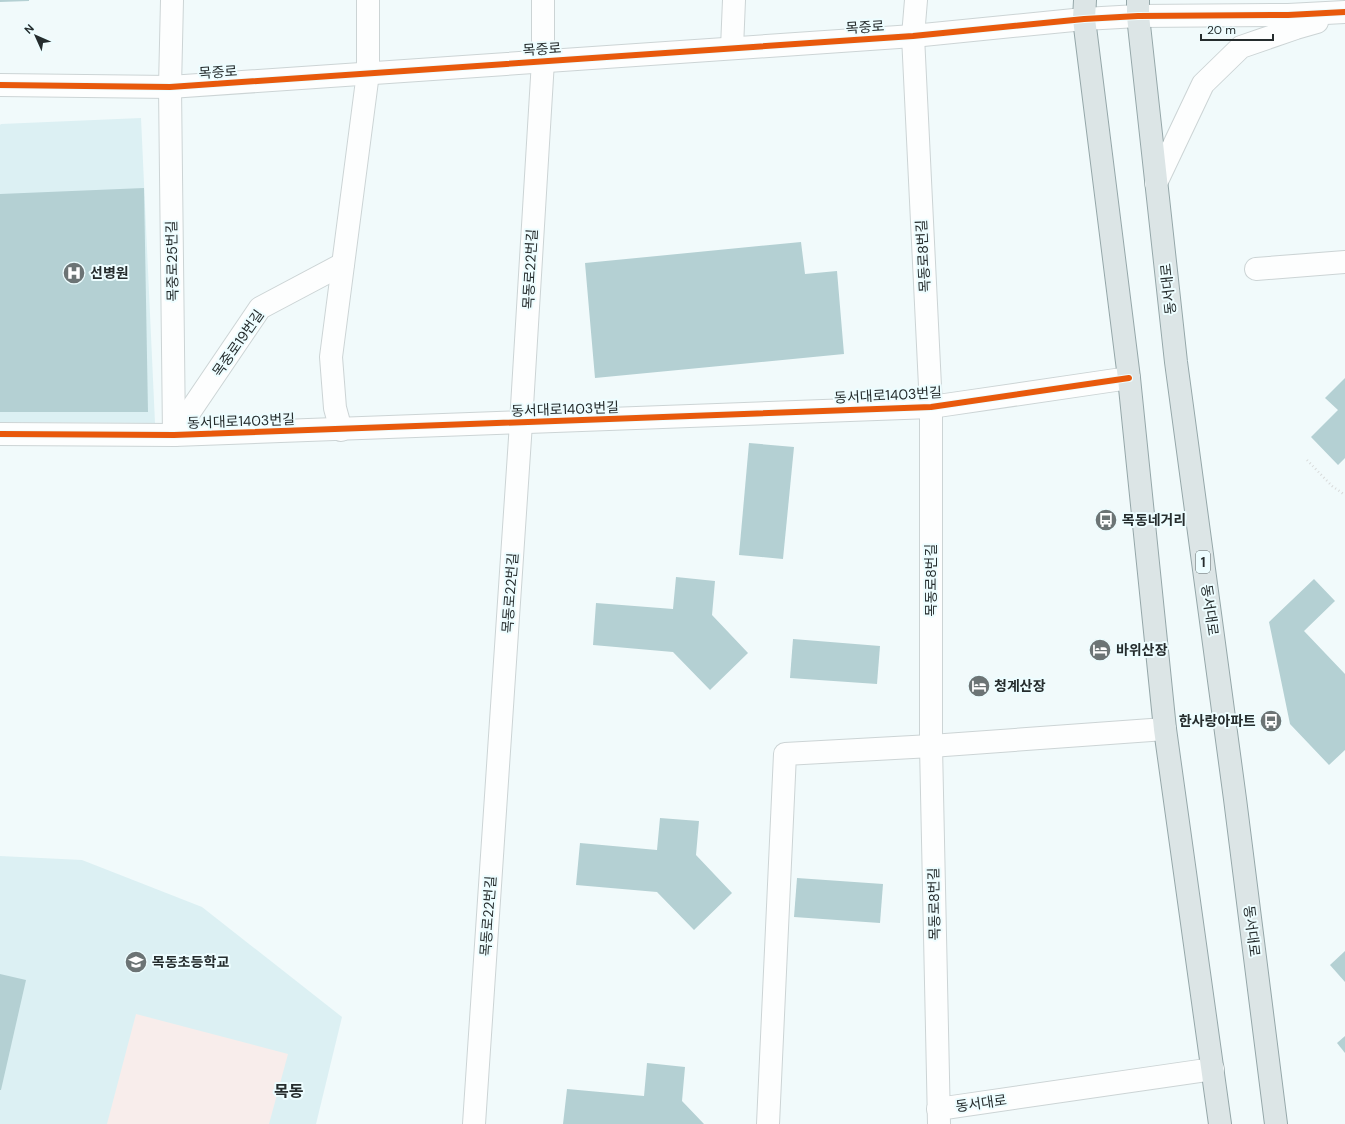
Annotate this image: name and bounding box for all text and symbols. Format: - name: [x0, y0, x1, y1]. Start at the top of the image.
- north arrow: [16, 16, 56, 56]
- scale bar: [1201, 16, 1273, 42]
- street label: 목중로: [845, 17, 885, 37]
- text: N: [21, 21, 37, 37]
- text: 20 m: [1207, 22, 1236, 38]
- street label: 목중로: [522, 39, 562, 59]
- street label: 목중로: [198, 62, 238, 82]
- street label: 목동로8번길: [912, 219, 934, 293]
- street label: 목중로25번길: [162, 220, 182, 302]
- street label: 목동로22번길: [519, 228, 541, 310]
- hospital icon: 선병원: [61, 260, 87, 286]
- street label: 동서대로: [1156, 262, 1180, 316]
- place label: 선병원: [90, 264, 129, 282]
- street label: 목중로19번길: [208, 306, 268, 380]
- street label: 동서대로1403번길: [834, 383, 942, 407]
- street label: 동서대로1403번길: [511, 398, 619, 420]
- street label: 동서대로1403번길: [187, 410, 295, 432]
- bus stop icon: 목동네거리: [1093, 507, 1119, 533]
- place label: 목동네거리: [1122, 511, 1186, 529]
- street label: 목동로8번길: [922, 544, 940, 616]
- road number: 1: [1196, 551, 1210, 573]
- street label: 목동로22번길: [498, 552, 522, 634]
- street label: 동서대로: [1198, 583, 1223, 637]
- hotel icon: 바위산장: [1087, 637, 1113, 663]
- place label: 바위산장: [1116, 641, 1168, 659]
- hotel icon: 청계산장: [966, 673, 992, 699]
- place label: 청계산장: [994, 677, 1046, 695]
- bus stop icon: 한사랑아파트: [1258, 708, 1284, 734]
- place label: 한사랑아파트: [1179, 712, 1256, 730]
- street label: 목동로8번길: [924, 867, 944, 941]
- street label: 목동로22번길: [476, 875, 500, 957]
- street label: 동서대로: [1240, 904, 1264, 958]
- school or university icon: 목동초등학교: [123, 949, 149, 975]
- place label: 목동초등학교: [152, 953, 229, 971]
- district label: 목동: [274, 1081, 304, 1102]
- street label: 동서대로: [954, 1090, 1008, 1115]

